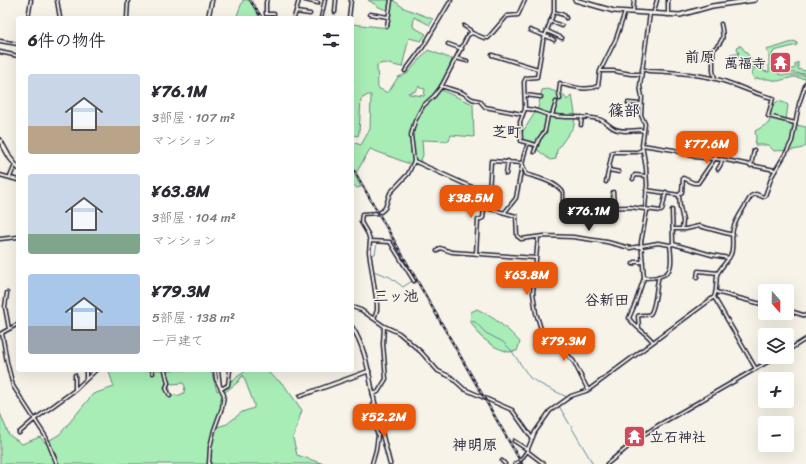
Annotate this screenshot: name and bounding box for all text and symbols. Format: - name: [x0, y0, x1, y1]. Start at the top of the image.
- text: 6件の物件: [28, 25, 106, 55]
- icon: filters: [320, 29, 342, 51]
- district label: 前原: [685, 44, 715, 70]
- temple icon: 萬福寺: [768, 50, 794, 76]
- place label: 萬福寺: [724, 51, 766, 76]
- text: ¥76.1M: [152, 76, 207, 106]
- icon: home: [60, 90, 108, 138]
- district label: 篠部: [608, 96, 640, 125]
- text: 3部屋 · 107 m²: [152, 106, 235, 129]
- district label: 芝町: [492, 119, 522, 145]
- text: マンション: [152, 129, 216, 152]
- pin: ¥77.6M: [674, 131, 740, 165]
- text: ¥77.6M: [685, 132, 729, 155]
- text: ¥63.8M: [152, 176, 210, 206]
- pin: ¥38.5M: [438, 185, 504, 219]
- text: ¥38.5M: [449, 186, 493, 209]
- icon: home: [60, 190, 108, 238]
- pin: ¥76.1M: [556, 198, 622, 232]
- text: ¥76.1M: [568, 199, 610, 222]
- text: 3部屋 · 104 m²: [152, 206, 236, 229]
- text: マンション: [152, 229, 216, 252]
- pin: ¥63.8M: [494, 262, 560, 296]
- text: ¥63.8M: [505, 263, 549, 286]
- text: ¥79.3M: [152, 276, 210, 306]
- district label: 三ッ池: [373, 283, 419, 309]
- north arrow: [758, 284, 794, 320]
- map controls: [758, 284, 794, 452]
- district label: 谷新田: [584, 287, 630, 313]
- icon: home: [60, 290, 108, 338]
- text: 5部屋 · 138 m²: [152, 306, 235, 329]
- pin: ¥79.3M: [531, 328, 597, 362]
- button: layers: [758, 328, 794, 364]
- text: 一戸建て: [152, 329, 204, 352]
- text: ¥79.3M: [542, 329, 586, 352]
- button: +: [758, 372, 794, 408]
- pin: ¥52.2M: [351, 404, 417, 438]
- text: ¥52.2M: [362, 405, 406, 428]
- button: −: [758, 416, 794, 452]
- temple icon: 立石神社: [621, 424, 647, 450]
- place label: 立石神社: [650, 425, 706, 450]
- district label: 神明原: [452, 432, 498, 458]

